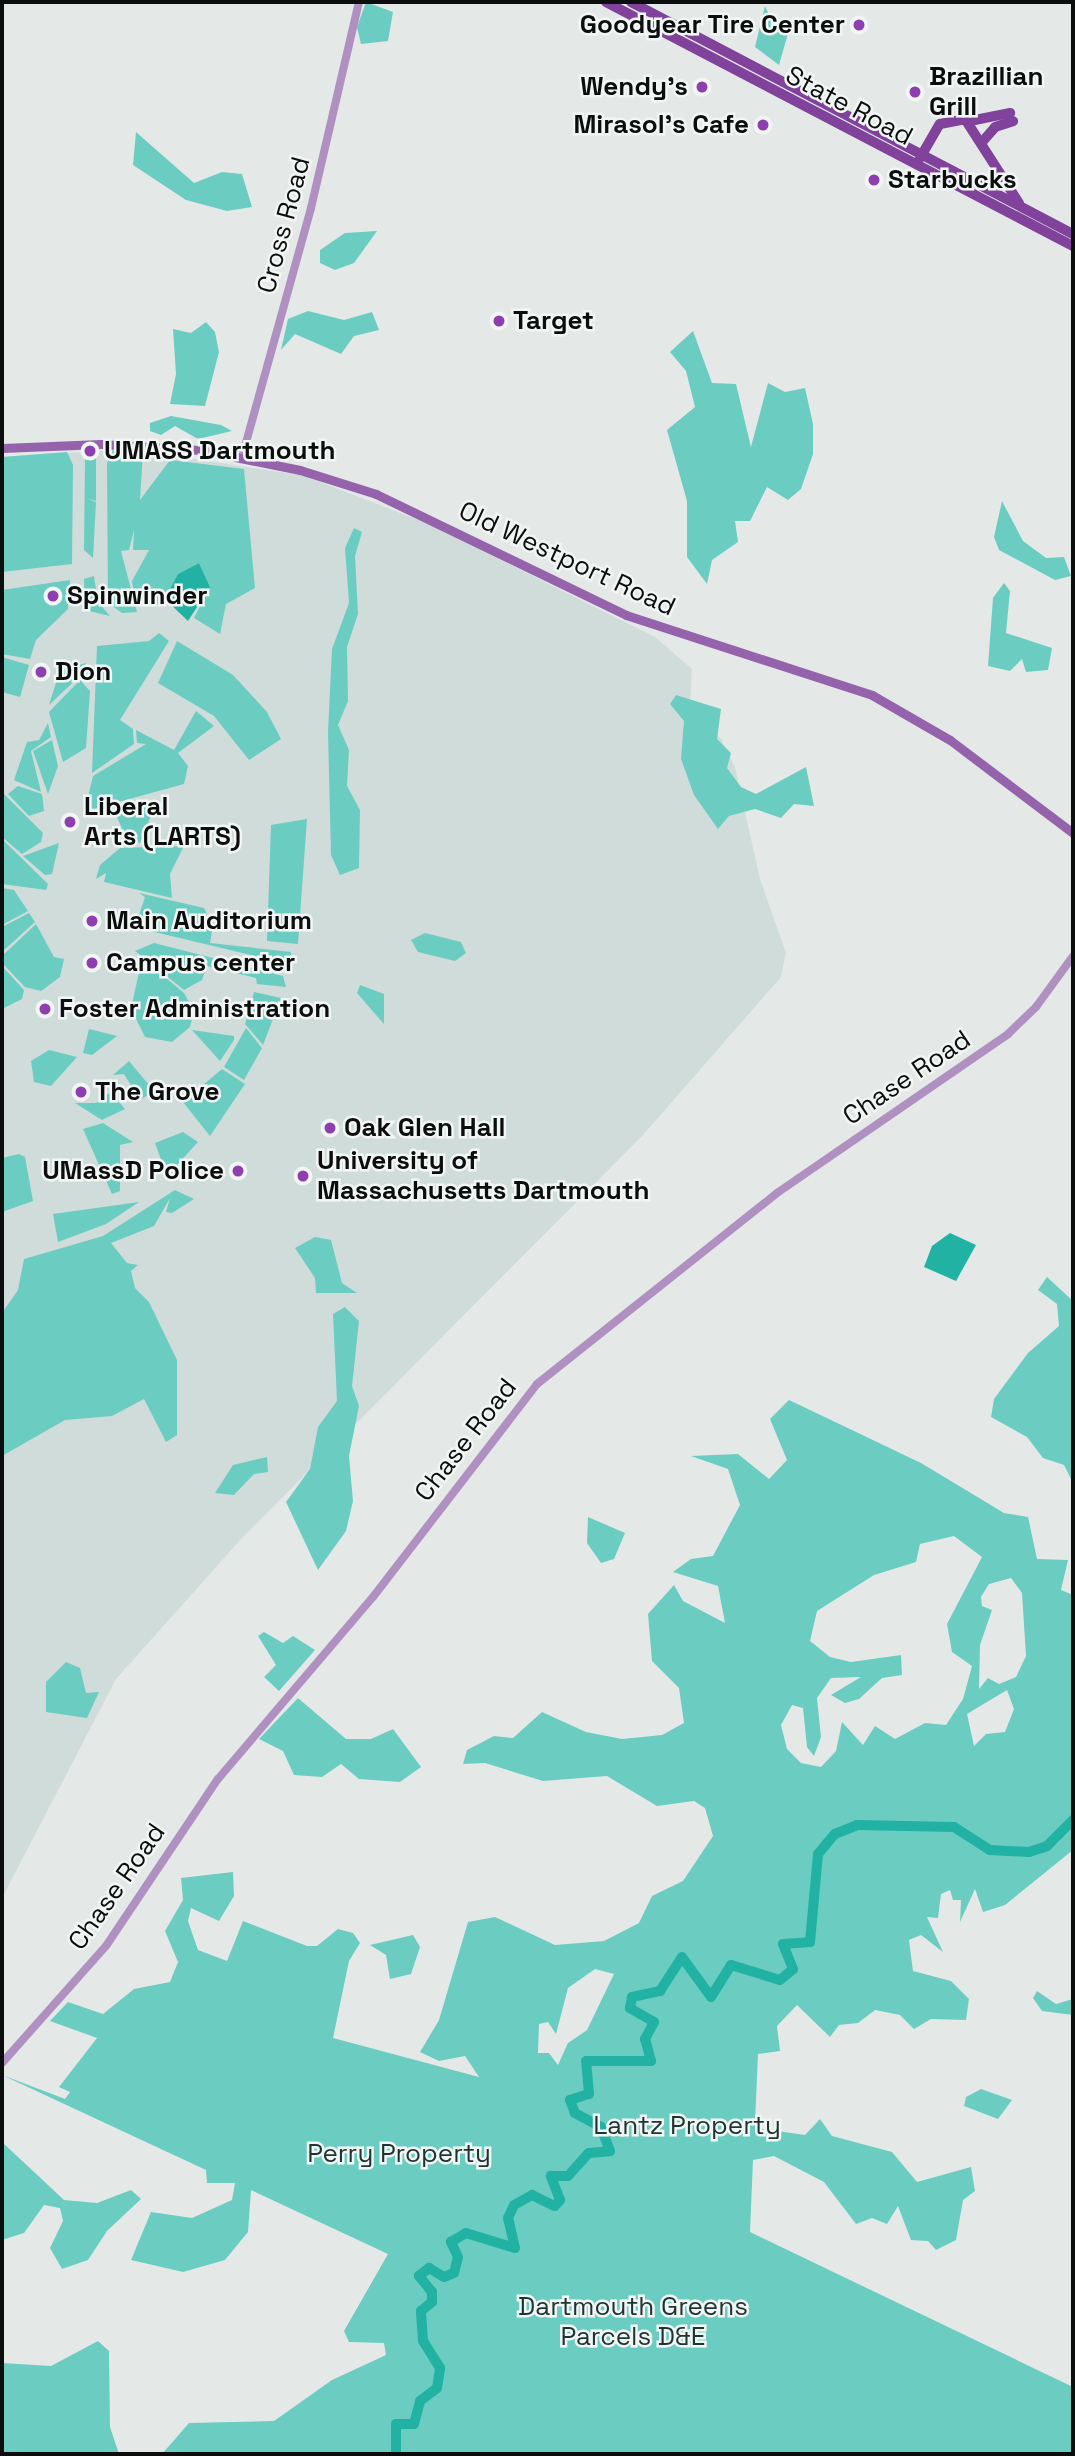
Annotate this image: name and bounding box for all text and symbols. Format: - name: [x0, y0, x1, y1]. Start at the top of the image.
- place label: Goodyear Tire Center: [579, 9, 845, 41]
- marker: Goodyear Tire Center: [851, 17, 867, 33]
- street label: State Road: [780, 60, 918, 152]
- place label: Brazillian Grill: [929, 61, 1043, 122]
- place label: Wendy's: [580, 71, 688, 103]
- marker: Wendy's: [694, 79, 710, 95]
- marker: Brazillian Grill: [907, 84, 923, 100]
- place label: Mirasol's Cafe: [573, 109, 749, 141]
- marker: Mirasol's Cafe: [755, 117, 771, 133]
- street label: Cross Road: [251, 153, 317, 297]
- place label: Starbucks: [888, 164, 1017, 196]
- marker: Starbucks: [866, 172, 882, 188]
- place label: Target: [513, 305, 594, 337]
- marker: Target: [491, 313, 507, 329]
- place label: UMASS Dartmouth: [104, 435, 336, 467]
- marker: UMASS Dartmouth: [82, 443, 98, 459]
- street label: Old Westport Road: [454, 495, 680, 623]
- place label: Spinwinder: [67, 580, 207, 612]
- marker: Spinwinder: [45, 588, 61, 604]
- place label: Dion: [55, 656, 111, 688]
- marker: Dion: [33, 664, 49, 680]
- place label: Liberal Arts (LARTS): [84, 791, 241, 852]
- marker: Liberal Arts (LARTS): [62, 814, 78, 830]
- place label: Main Auditorium: [106, 905, 312, 937]
- marker: Main Auditorium: [84, 913, 100, 929]
- place label: Campus center: [106, 947, 295, 979]
- marker: Campus center: [84, 955, 100, 971]
- place label: Foster Administration: [59, 993, 330, 1025]
- marker: Foster Administration: [37, 1001, 53, 1017]
- street label: Chase Road: [837, 1024, 977, 1132]
- place label: The Grove: [95, 1076, 219, 1108]
- marker: The Grove: [73, 1084, 89, 1100]
- place label: Oak Glen Hall: [344, 1112, 506, 1144]
- marker: Oak Glen Hall: [322, 1120, 338, 1136]
- place label: University of Massachusetts Dartmouth: [317, 1145, 650, 1206]
- place label: UMassD Police: [42, 1155, 224, 1187]
- marker: UMassD Police: [230, 1163, 246, 1179]
- marker: University of Massachusetts Dartmouth: [295, 1168, 311, 1184]
- street label: Chase Road: [408, 1372, 524, 1508]
- street label: Chase Road: [62, 1818, 172, 1956]
- park label: Lantz Property: [593, 2110, 781, 2142]
- park label: Perry Property: [307, 2138, 491, 2170]
- park label: Dartmouth Greens Parcels D&E: [518, 2291, 748, 2352]

